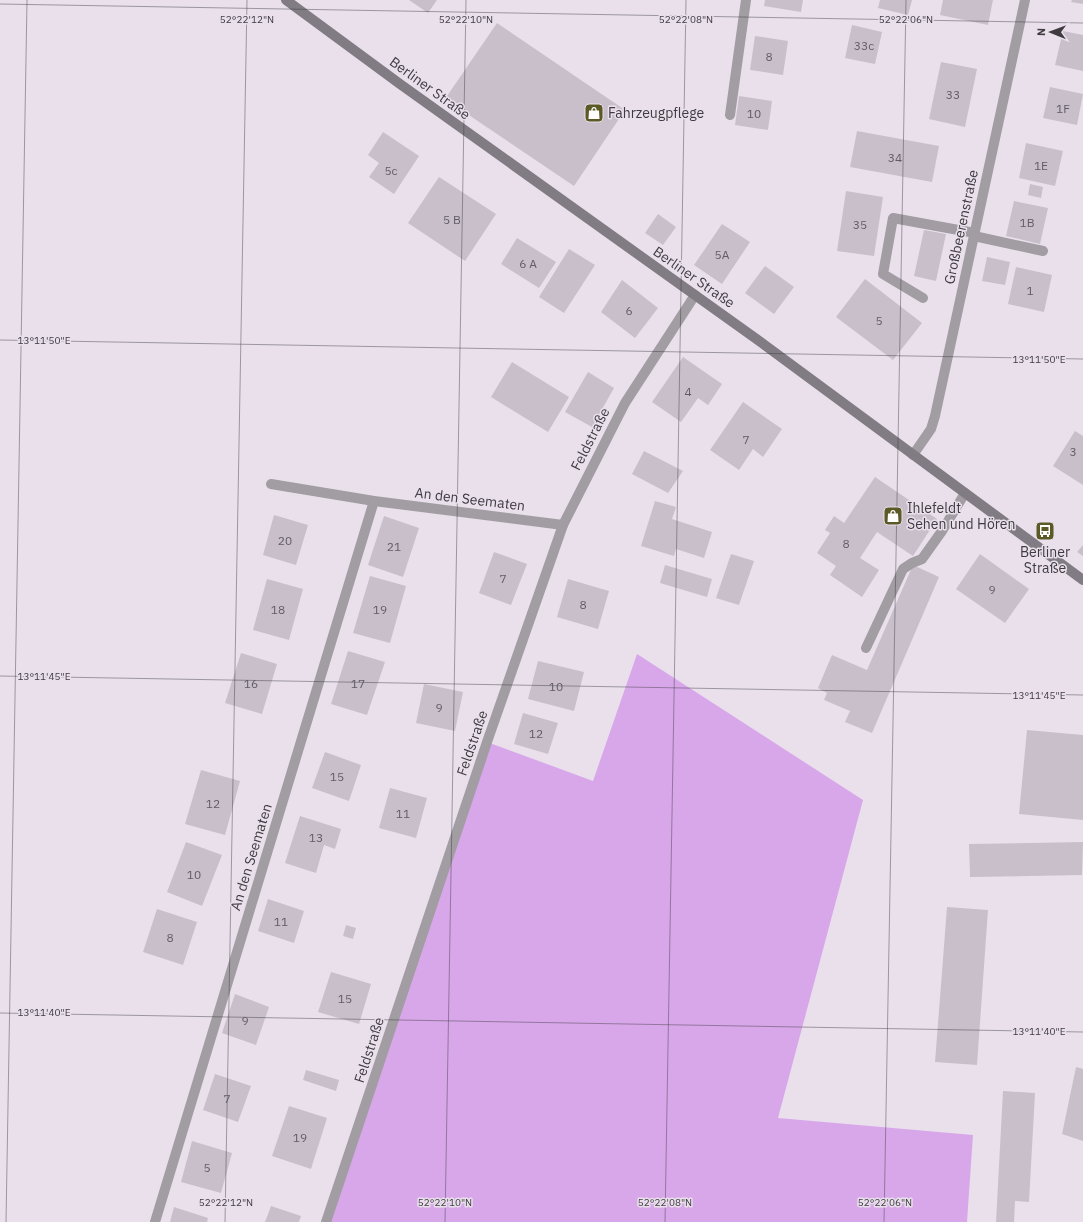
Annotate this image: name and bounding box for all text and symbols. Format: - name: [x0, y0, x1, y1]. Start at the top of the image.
- north arrow: [1031, 12, 1071, 52]
- text: 52°22'12"N: [220, 13, 274, 26]
- text: 52°22'10"N: [439, 13, 493, 26]
- text: 52°22'08"N: [659, 13, 713, 26]
- text: 52°22'06"N: [879, 13, 933, 26]
- text: N: [1034, 28, 1048, 36]
- house number: 33c: [854, 38, 874, 53]
- house number: 8: [765, 49, 773, 64]
- street label: Berliner Straße: [386, 53, 474, 124]
- house number: 33: [946, 87, 960, 102]
- house number: 1F: [1056, 101, 1070, 116]
- shop icon: Fahrzeugpflege: [583, 102, 605, 124]
- place label: Fahrzeugpflege: [608, 104, 705, 122]
- house number: 10: [747, 106, 761, 121]
- house number: 34: [888, 150, 902, 165]
- house number: 1E: [1034, 158, 1048, 173]
- house number: 5c: [384, 163, 398, 178]
- street label: Großbeerenstraße: [940, 168, 982, 286]
- house number: 5 B: [443, 212, 461, 227]
- house number: 1B: [1019, 215, 1035, 230]
- house number: 35: [853, 217, 867, 232]
- street label: Berliner Straße: [650, 242, 739, 312]
- house number: 5A: [715, 247, 730, 262]
- house number: 6 A: [519, 256, 537, 271]
- house number: 1: [1026, 283, 1034, 298]
- house number: 6: [625, 303, 633, 318]
- house number: 5: [875, 313, 883, 328]
- text: 13°11'50"E: [17, 334, 71, 347]
- text: 13°11'50"E: [1012, 353, 1066, 366]
- house number: 4: [684, 384, 692, 399]
- street label: Feldstraße: [567, 404, 614, 473]
- house number: 7: [742, 432, 750, 447]
- house number: 3: [1069, 444, 1077, 459]
- street label: An den Seematen: [414, 483, 526, 515]
- place label: Ihlefeldt Sehen und Hören: [907, 499, 1016, 533]
- shop icon: Ihlefeldt Sehen und Hören: [882, 505, 904, 527]
- bus stop icon: Berliner Straße: [1034, 520, 1056, 542]
- house number: 20: [278, 533, 292, 548]
- house number: 8: [842, 536, 850, 551]
- house number: 21: [387, 539, 401, 554]
- place label: Berliner Straße: [1020, 543, 1070, 577]
- house number: 7: [499, 571, 507, 586]
- house number: 9: [988, 582, 996, 597]
- house number: 8: [579, 597, 587, 612]
- house number: 18: [271, 602, 285, 617]
- house number: 19: [373, 602, 387, 617]
- text: 13°11'45"E: [17, 670, 71, 683]
- house number: 16: [244, 676, 258, 691]
- house number: 17: [351, 676, 365, 691]
- house number: 10: [549, 679, 563, 694]
- text: 13°11'45"E: [1012, 689, 1066, 702]
- house number: 9: [435, 700, 443, 715]
- street label: Feldstraße: [452, 708, 492, 778]
- house number: 12: [529, 726, 543, 741]
- house number: 15: [330, 769, 344, 784]
- house number: 12: [206, 796, 220, 811]
- street label: An den Seematen: [226, 801, 276, 913]
- house number: 11: [396, 806, 410, 821]
- house number: 13: [309, 830, 323, 845]
- house number: 10: [187, 867, 201, 882]
- house number: 11: [274, 914, 288, 929]
- house number: 8: [166, 930, 174, 945]
- house number: 15: [338, 991, 352, 1006]
- text: 13°11'40"E: [17, 1006, 71, 1019]
- house number: 9: [241, 1013, 249, 1028]
- street label: Feldstraße: [350, 1015, 388, 1085]
- text: 13°11'40"E: [1012, 1025, 1066, 1038]
- house number: 7: [223, 1091, 231, 1106]
- house number: 19: [293, 1130, 307, 1145]
- house number: 5: [203, 1160, 211, 1175]
- text: 52°22'12"N: [199, 1196, 253, 1209]
- text: 52°22'10"N: [418, 1196, 472, 1209]
- text: 52°22'08"N: [638, 1196, 692, 1209]
- text: 52°22'06"N: [858, 1196, 912, 1209]

